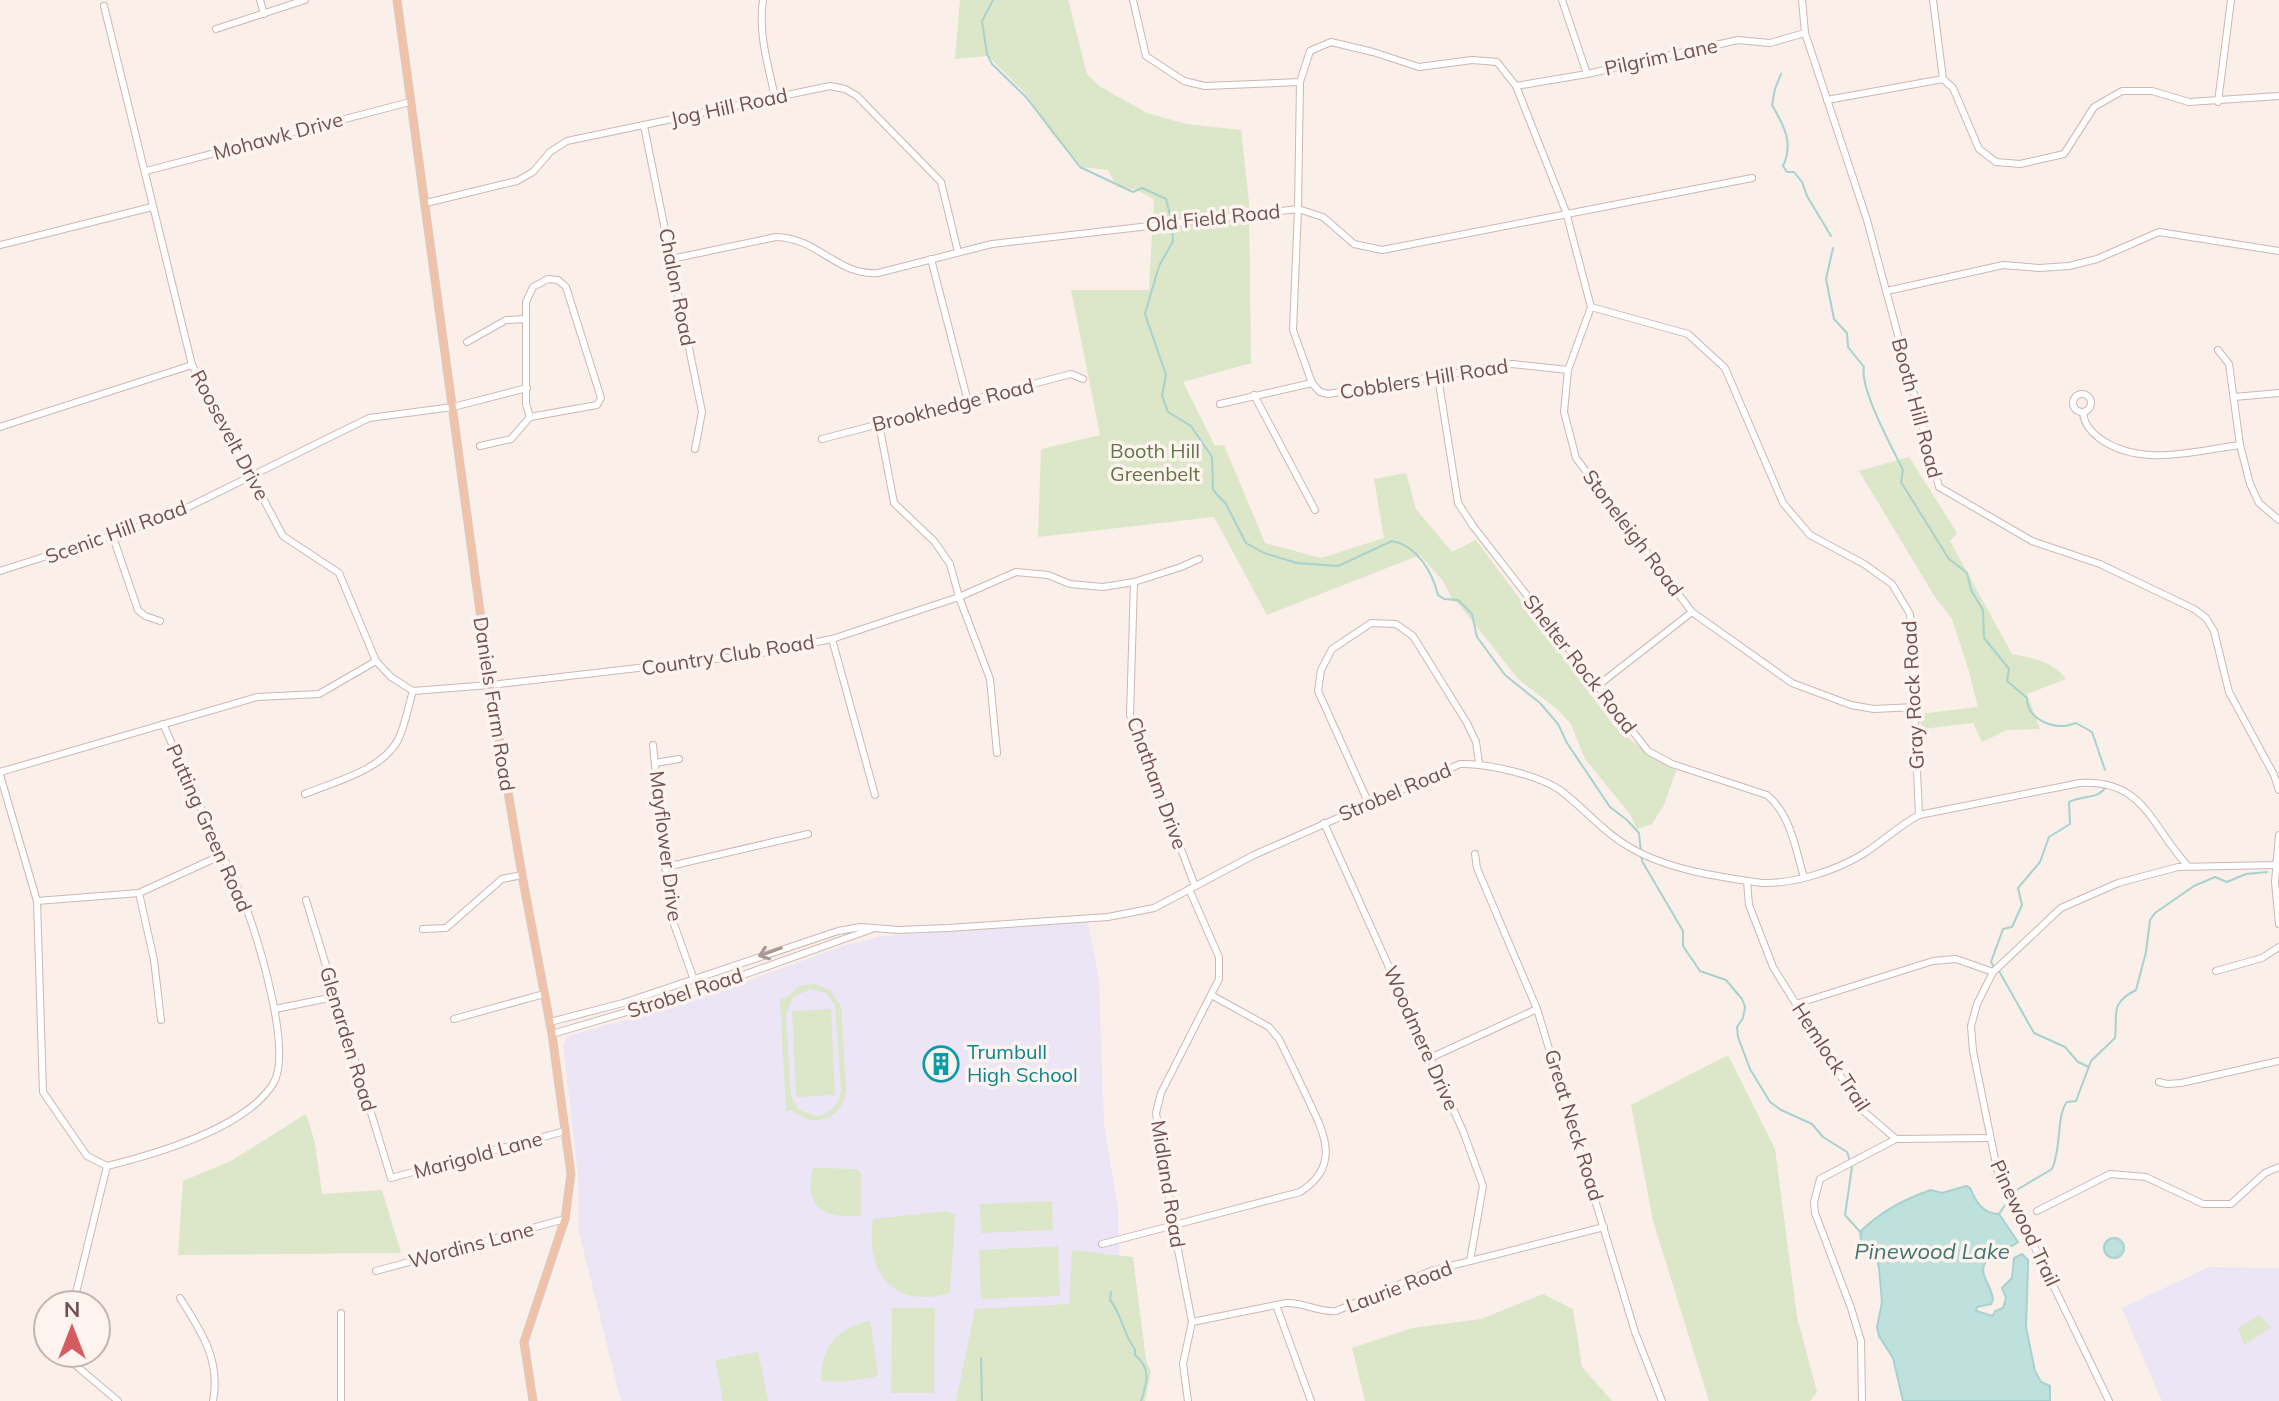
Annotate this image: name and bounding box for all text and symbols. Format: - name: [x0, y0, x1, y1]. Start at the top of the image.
- street label: Pilgrim Lane: [1602, 32, 1720, 81]
- street label: Jog Hill Road: [668, 82, 790, 131]
- street label: Mohawk Drive: [210, 106, 346, 165]
- street label: Old Field Road: [1144, 198, 1282, 237]
- street label: Chalon Road: [654, 226, 701, 348]
- street label: Booth Hill Road: [1887, 335, 1948, 481]
- street label: Cobblers Hill Road: [1338, 353, 1510, 404]
- street label: Roosevelt Drive: [186, 365, 275, 504]
- street label: Brookhedge Road: [869, 372, 1036, 437]
- park label: Booth Hill Greenbelt: [1110, 438, 1200, 486]
- street label: Stoneleigh Road: [1578, 465, 1689, 601]
- street label: Scenic Hill Road: [42, 494, 190, 569]
- street label: Shelter Rock Road: [1518, 589, 1642, 738]
- street label: Daniels Farm Road: [468, 615, 521, 793]
- street label: Gray Rock Road: [1896, 620, 1929, 770]
- street label: Country Club Road: [640, 629, 816, 681]
- street label: Chatham Drive: [1122, 713, 1193, 853]
- street label: Putting Green Road: [161, 740, 258, 916]
- street label: Strobel Road: [1335, 757, 1455, 826]
- street label: Mayflower Drive: [645, 769, 688, 923]
- one-way arrow: [758, 946, 783, 961]
- street label: Strobel Road: [624, 962, 746, 1023]
- street label: Woodmere Drive: [1378, 962, 1465, 1114]
- street label: Glenarden Road: [315, 963, 382, 1114]
- street label: Hemlock Trail: [1787, 998, 1876, 1116]
- place label: Trumbull High School: [967, 1039, 1078, 1087]
- building icon: Trumbull High School: [922, 1045, 960, 1083]
- street label: Great Neck Road: [1540, 1046, 1609, 1204]
- street label: Midland Road: [1146, 1118, 1191, 1249]
- street label: Marigold Lane: [411, 1125, 545, 1184]
- street label: Pinewood Trail: [1985, 1156, 2066, 1290]
- street label: Wordins Lane: [405, 1216, 536, 1273]
- water label: Pinewood Lake: [1854, 1237, 2010, 1265]
- street label: Laurie Road: [1342, 1255, 1455, 1318]
- north arrow: [32, 1289, 112, 1369]
- text: N: [64, 1295, 80, 1323]

